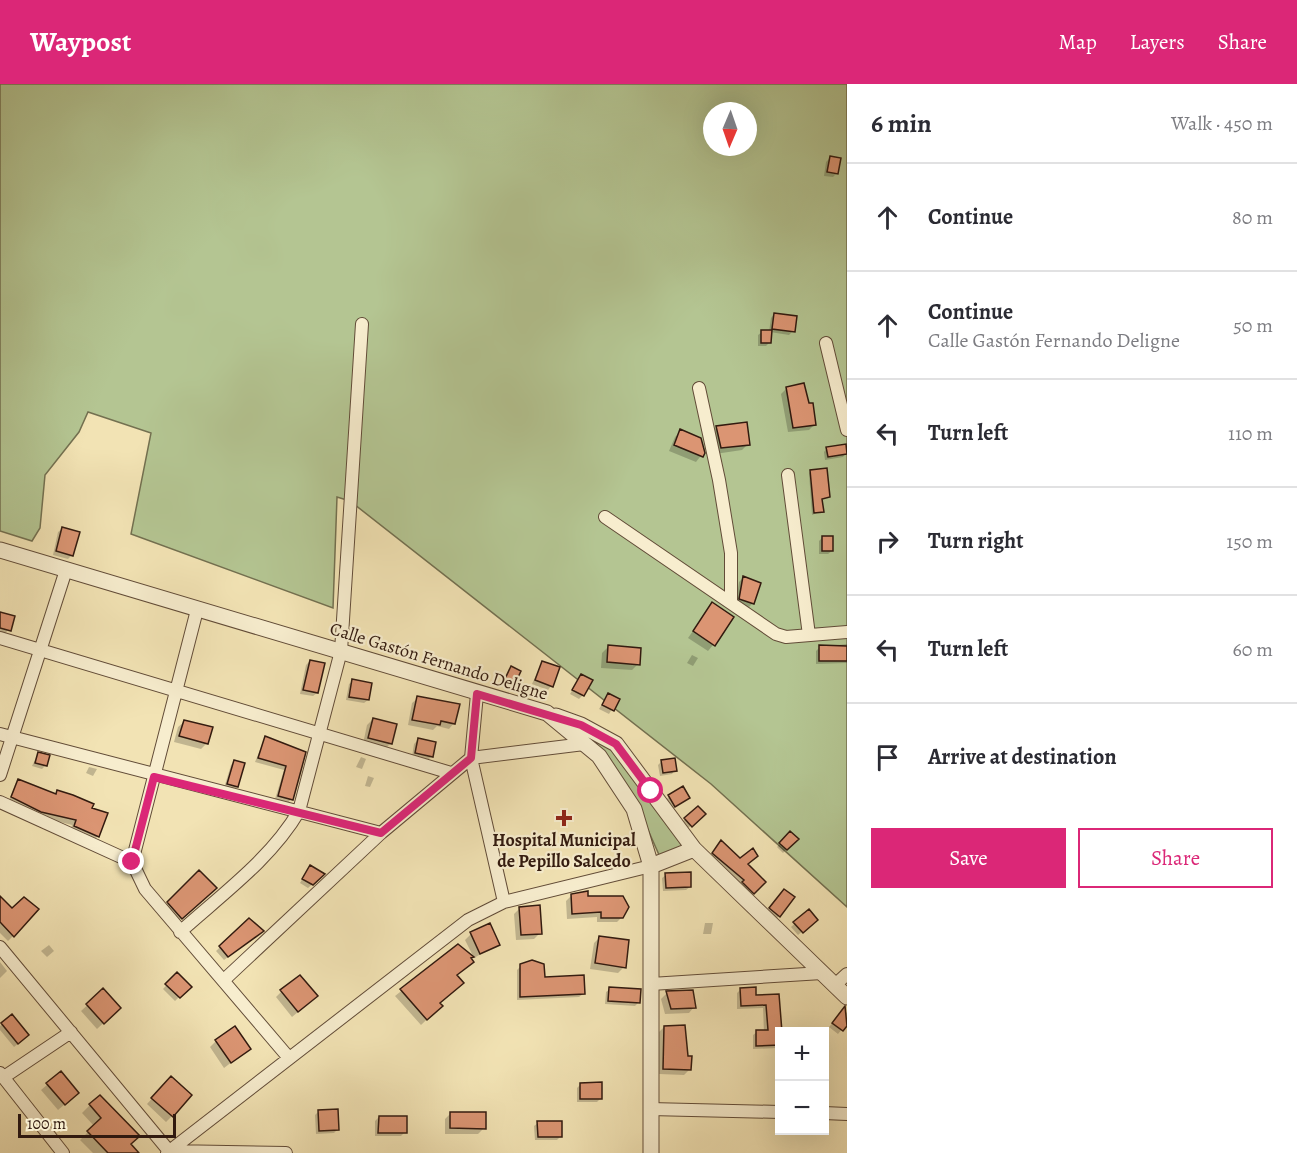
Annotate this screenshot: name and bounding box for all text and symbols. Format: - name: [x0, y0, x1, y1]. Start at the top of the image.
- text: Waypost: [30, 23, 131, 61]
- text: Map: [1058, 28, 1097, 56]
- text: Layers: [1130, 28, 1185, 56]
- text: Share: [1218, 28, 1267, 56]
- north arrow: [703, 102, 757, 156]
- text: 6 min: [871, 106, 932, 141]
- text: Walk · 450 m: [1171, 110, 1273, 137]
- icon: ahead: [871, 201, 904, 234]
- text: Continue: [928, 202, 1013, 232]
- text: 80 m: [1232, 204, 1273, 231]
- text: Continue: [928, 297, 1013, 327]
- icon: ahead: [871, 309, 904, 342]
- text: 50 m: [1233, 312, 1273, 339]
- text: Calle Gastón Fernando Deligne: [928, 327, 1180, 354]
- icon: left: [871, 417, 904, 450]
- text: Turn left: [928, 418, 1008, 448]
- text: 110 m: [1228, 420, 1273, 447]
- icon: right: [871, 525, 904, 558]
- text: Turn right: [928, 526, 1024, 556]
- text: 150 m: [1226, 528, 1273, 555]
- street label: Calle Gastón Fernando Deligne: [327, 616, 551, 706]
- icon: left: [871, 633, 904, 666]
- text: Turn left: [928, 634, 1008, 664]
- text: 60 m: [1233, 636, 1273, 663]
- icon: arrive: [871, 741, 904, 774]
- text: Arrive at destination: [928, 742, 1117, 772]
- route start: [637, 777, 663, 803]
- marker: Hospital Municipal de Pepillo Salcedo: [555, 809, 573, 827]
- place label: Hospital Municipal de Pepillo Salcedo: [492, 828, 636, 873]
- button: Save: [871, 828, 1066, 888]
- button: Share: [1078, 828, 1273, 888]
- route end: [118, 848, 144, 874]
- map controls: [775, 1027, 829, 1135]
- button: +: [775, 1027, 829, 1081]
- button: −: [775, 1081, 829, 1135]
- scale bar: [18, 1111, 176, 1138]
- text: 100 m: [27, 1113, 66, 1135]

